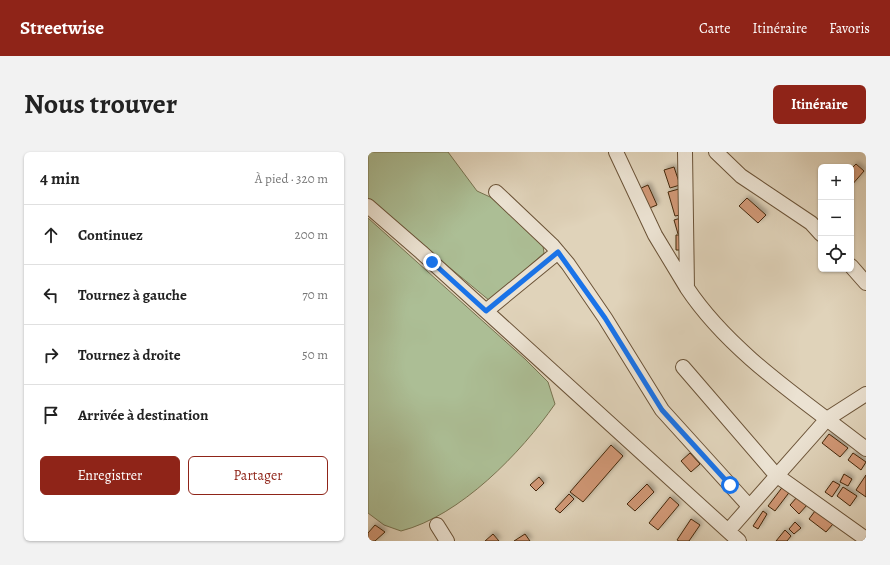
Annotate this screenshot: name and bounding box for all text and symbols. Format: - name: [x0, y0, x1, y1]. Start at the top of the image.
- text: Streetwise: [20, 15, 104, 41]
- text: Carte: [699, 19, 730, 38]
- text: Itinéraire: [752, 19, 807, 38]
- text: Favoris: [829, 19, 870, 38]
- text: Nous trouver: [24, 85, 177, 123]
- button: Itinéraire: [773, 85, 866, 124]
- map controls: [818, 164, 854, 272]
- button: +: [818, 164, 854, 200]
- text: 4 min: [40, 167, 80, 190]
- text: À pied · 320 m: [255, 170, 328, 187]
- button: −: [818, 200, 854, 236]
- icon: ahead: [40, 224, 62, 246]
- text: Continuez: [78, 225, 143, 245]
- text: 200 m: [295, 226, 328, 243]
- button: locate: [818, 236, 854, 272]
- route end: [423, 253, 441, 271]
- icon: left: [40, 284, 62, 306]
- text: Tournez à gauche: [78, 285, 187, 305]
- text: 70 m: [302, 286, 328, 303]
- icon: right: [40, 344, 62, 366]
- text: Tournez à droite: [78, 345, 181, 365]
- text: 50 m: [302, 346, 328, 363]
- icon: arrive: [40, 404, 62, 426]
- text: Arrivée à destination: [78, 405, 209, 425]
- button: Enregistrer: [40, 456, 180, 495]
- button: Partager: [188, 456, 328, 495]
- route start: [721, 476, 739, 494]

